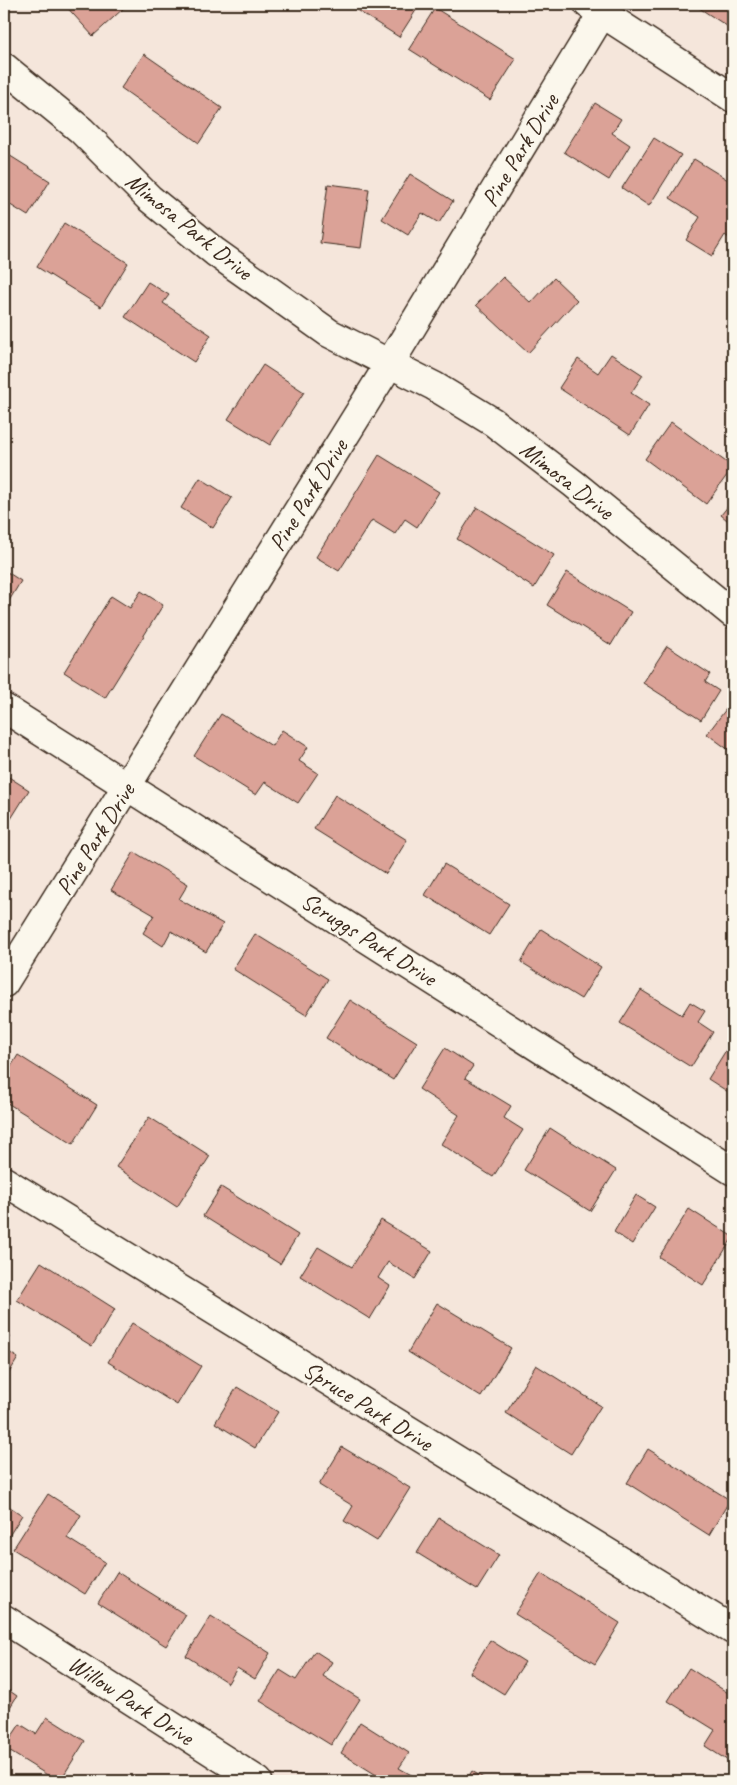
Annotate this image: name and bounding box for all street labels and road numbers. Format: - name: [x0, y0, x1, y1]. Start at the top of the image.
- street label: Pine Park Drive: [475, 86, 567, 212]
- street label: Mimosa Park Drive: [120, 166, 260, 288]
- street label: Pine Park Drive: [262, 432, 355, 557]
- street label: Mimosa Drive: [514, 434, 622, 527]
- street label: Pine Park Drive: [49, 776, 142, 901]
- street label: Scruggs Park Drive: [296, 886, 444, 994]
- street label: Spruce Park Drive: [298, 1354, 440, 1459]
- street label: Willow Park Drive: [63, 1648, 201, 1753]

